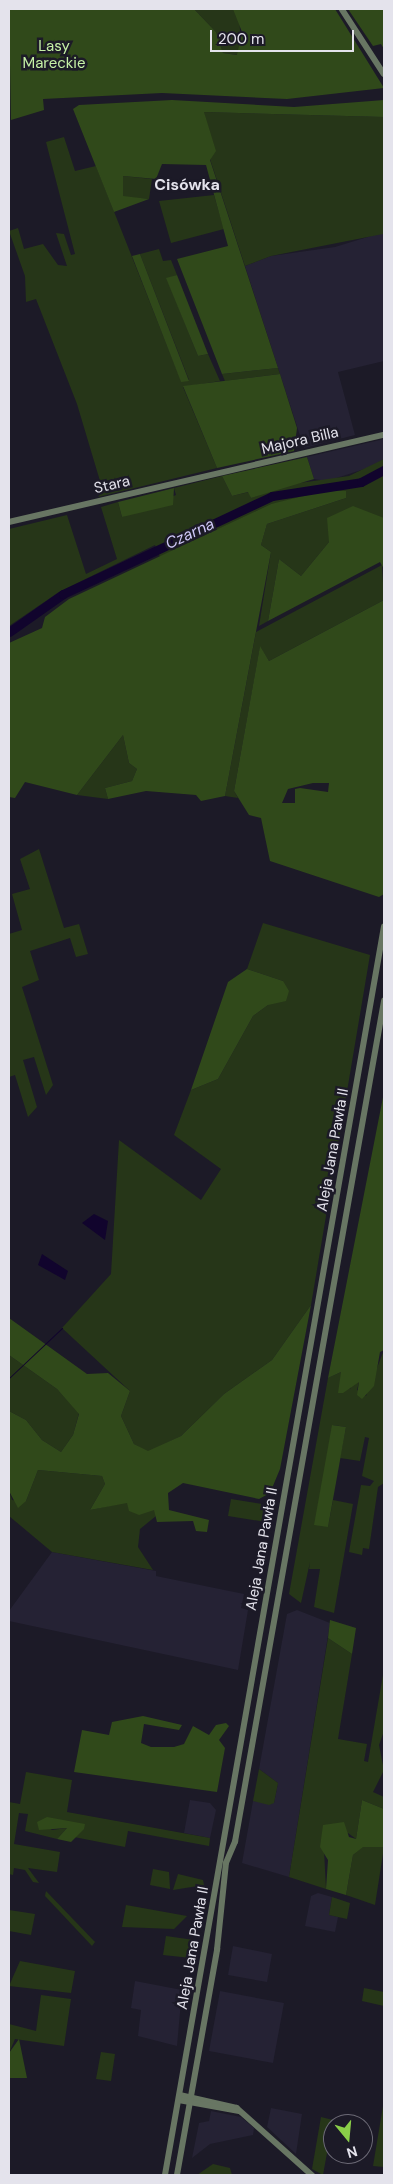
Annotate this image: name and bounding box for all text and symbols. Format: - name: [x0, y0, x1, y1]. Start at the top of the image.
- scale bar: [213, 20, 357, 52]
- text: 200 m: [218, 29, 264, 49]
- park label: Lasy Mareckie: [23, 37, 85, 72]
- district label: Cisówka: [154, 175, 220, 195]
- street label: Majora Billa: [260, 423, 340, 459]
- street label: Stara: [92, 472, 132, 498]
- water label: Czarna: [163, 514, 217, 554]
- street label: Aleja Jana Pawła II: [313, 1087, 353, 1213]
- street label: Aleja Jana Pawła II: [242, 1486, 282, 1612]
- street label: Aleja Jana Pawła II: [173, 1885, 213, 2011]
- north arrow: [323, 2114, 373, 2164]
- text: N: [345, 2142, 360, 2162]

